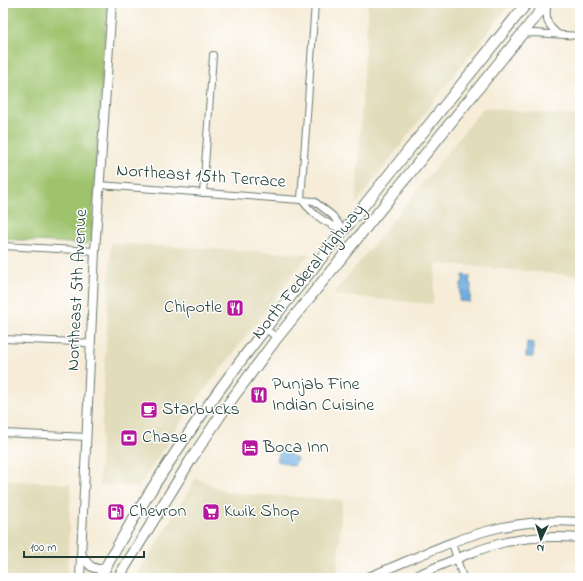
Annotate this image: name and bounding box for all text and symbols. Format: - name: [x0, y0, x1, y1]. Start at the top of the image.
- street label: Northeast 15th Terrace: [115, 158, 287, 196]
- street label: North Federal Highway: [246, 199, 373, 346]
- street label: Northeast 5th Avenue: [61, 207, 95, 372]
- place label: Chipotle: [164, 295, 223, 321]
- restaurant icon: Chipotle: [225, 298, 245, 318]
- place label: Punjab Fine Indian Cuisine: [272, 372, 375, 419]
- restaurant icon: Punjab Fine Indian Cuisine: [249, 385, 269, 405]
- place label: Starbucks: [162, 397, 240, 423]
- cafe icon: Starbucks: [139, 400, 159, 420]
- place label: Chase: [142, 425, 188, 451]
- bank icon: Chase: [119, 428, 139, 448]
- place label: Boca Inn: [262, 435, 329, 461]
- hotel icon: Boca Inn: [240, 438, 260, 458]
- place label: Chevron: [129, 499, 186, 525]
- place label: Kwik Shop: [224, 499, 300, 525]
- fuel station icon: Chevron: [106, 502, 126, 522]
- supermarket icon: Kwik Shop: [201, 502, 221, 522]
- north arrow: [521, 519, 561, 559]
- scale bar: [24, 533, 144, 559]
- text: 100 m: [30, 539, 57, 557]
- text: N: [536, 540, 545, 556]

